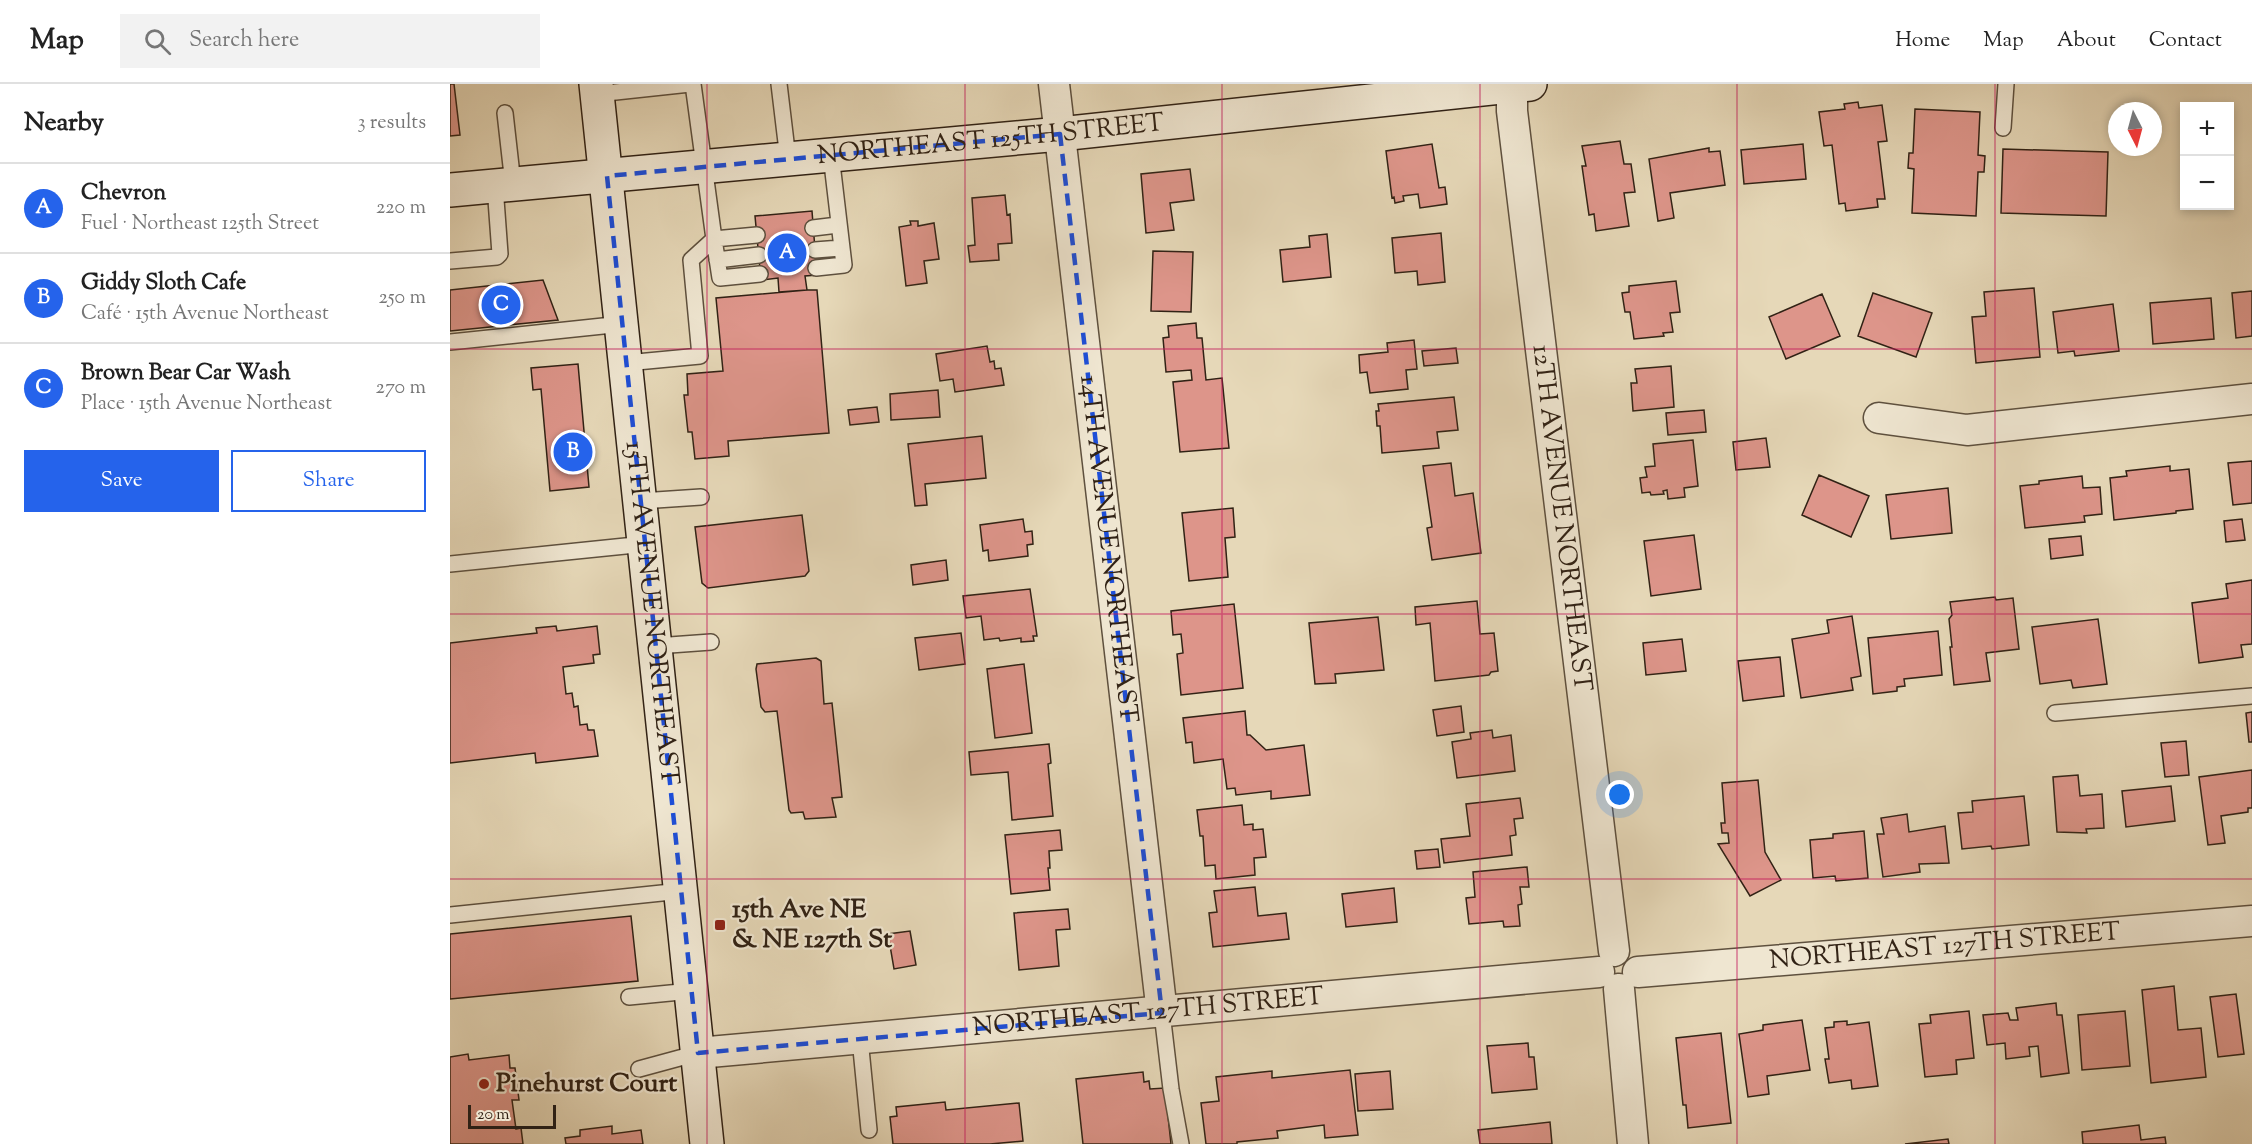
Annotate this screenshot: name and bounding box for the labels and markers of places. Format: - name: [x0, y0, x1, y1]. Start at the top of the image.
- pin: A: [768, 230, 806, 276]
- pin: C: [482, 282, 520, 328]
- pin: B: [554, 430, 592, 475]
- place label: 15th Ave NE & NE 127th St: [732, 892, 892, 959]
- marker: 15th Ave NE & NE 127th St: [713, 918, 727, 932]
- place label: Pinehurst Court: [496, 1066, 677, 1103]
- marker: Pinehurst Court: [477, 1077, 491, 1091]

